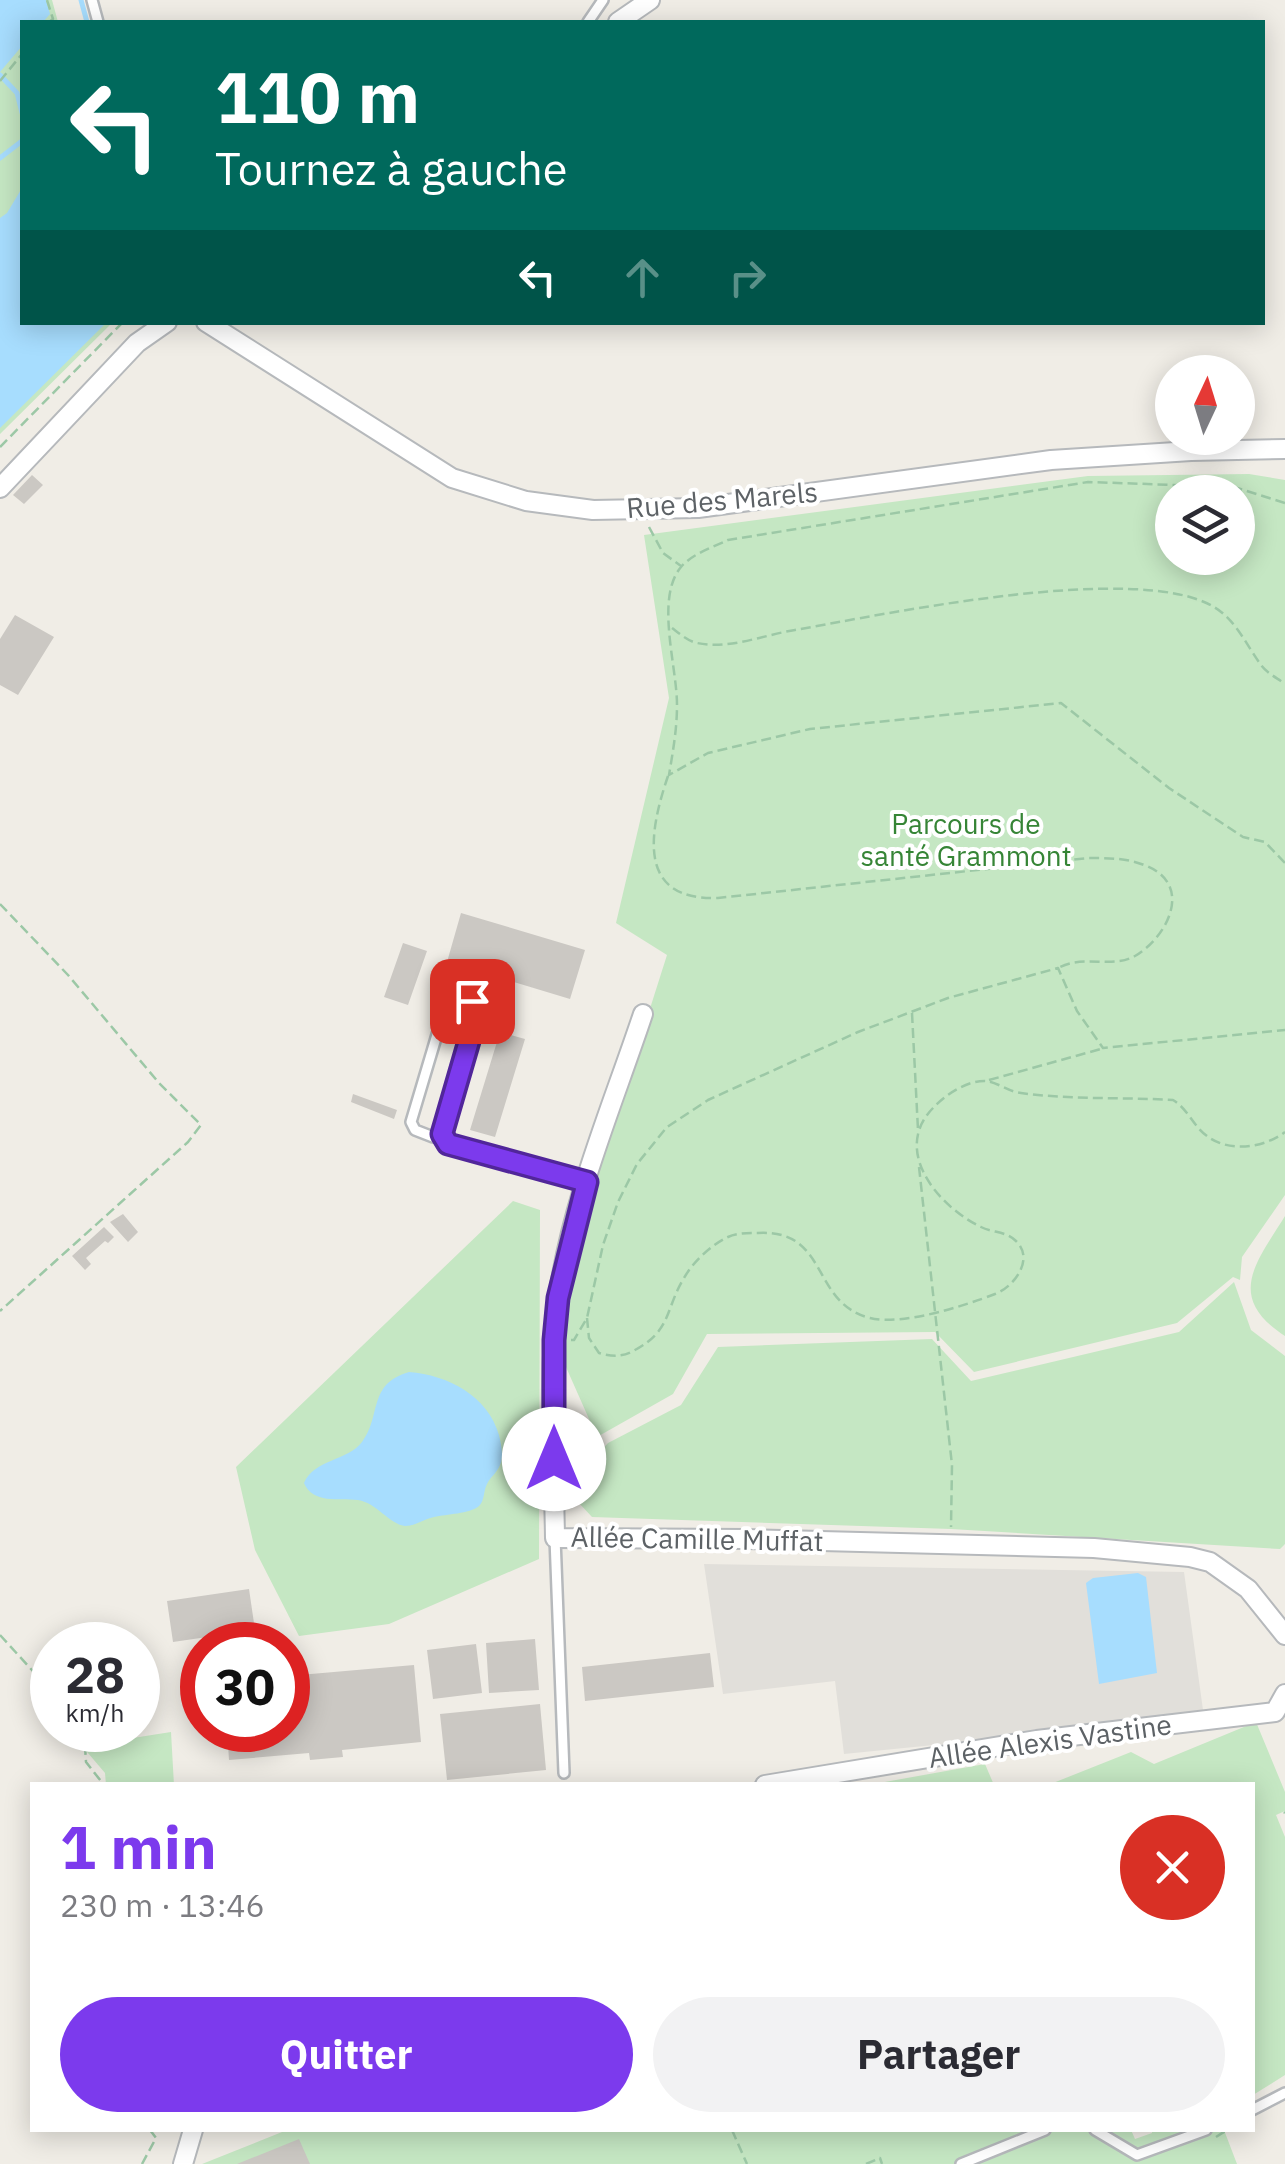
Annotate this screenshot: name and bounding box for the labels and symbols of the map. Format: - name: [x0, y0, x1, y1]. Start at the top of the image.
- north arrow: [1155, 355, 1255, 455]
- street label: Rue des Marels: [625, 473, 819, 526]
- park label: Parcours de santé Grammont: [860, 805, 1072, 874]
- pin: [430, 959, 515, 1044]
- position arrow: [502, 1407, 606, 1511]
- street label: Allée Camille Muffat: [570, 1518, 824, 1559]
- speed limit sign: 30: [180, 1622, 310, 1752]
- street label: Allée Alexis Vastine: [926, 1705, 1174, 1776]

